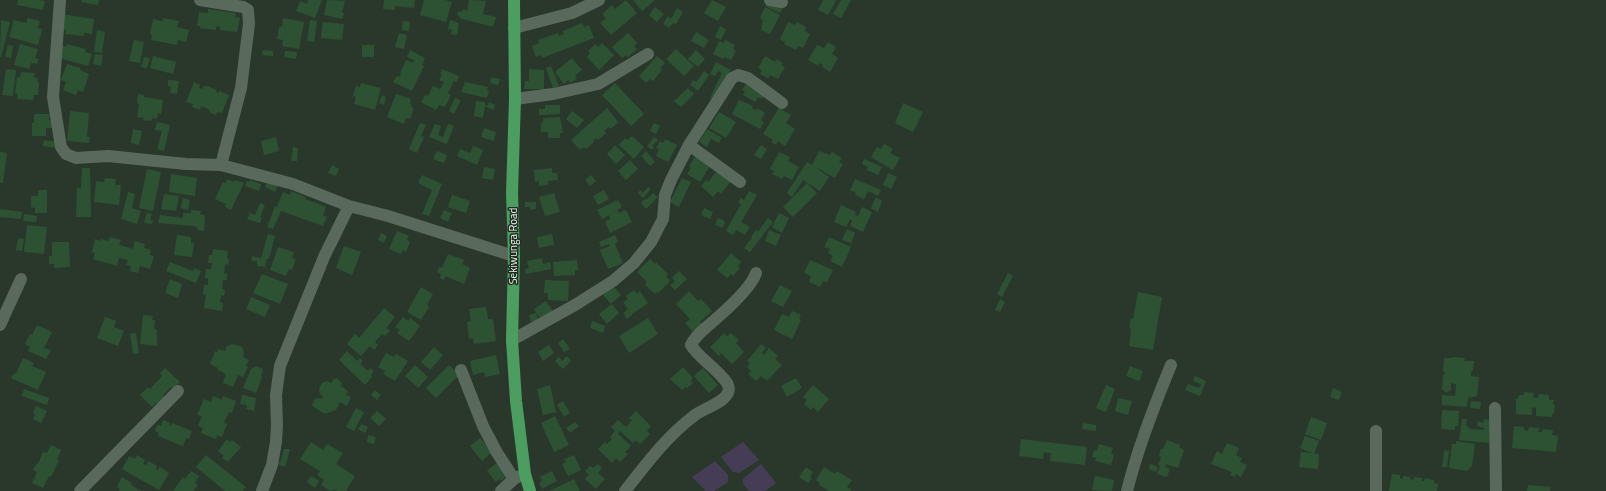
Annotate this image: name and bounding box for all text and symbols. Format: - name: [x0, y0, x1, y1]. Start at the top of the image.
- street label: Sekiwunga Road: [505, 207, 521, 284]

